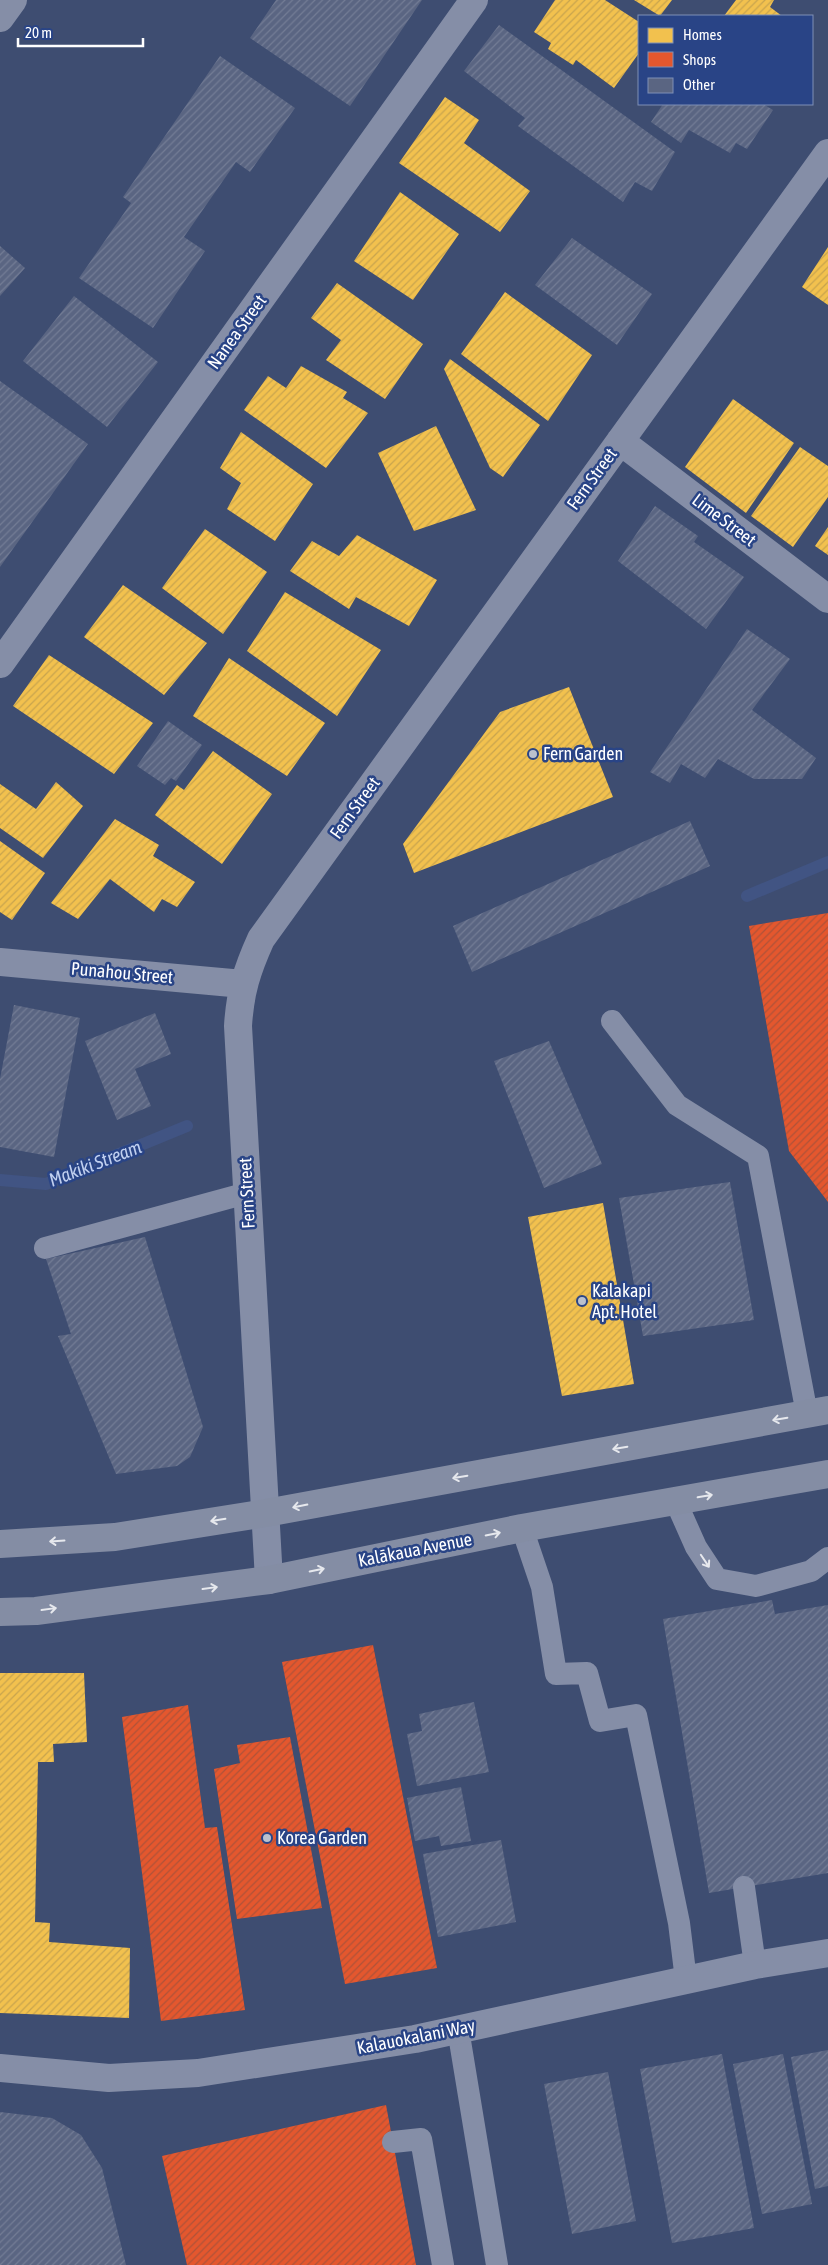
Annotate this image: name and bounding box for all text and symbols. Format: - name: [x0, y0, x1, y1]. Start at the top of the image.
- scale bar: [18, 15, 142, 47]
- legend: [638, 15, 813, 105]
- text: 20 m: [25, 24, 52, 41]
- text: Homes: [683, 26, 722, 43]
- text: Shops: [683, 51, 716, 68]
- text: Other: [683, 76, 715, 93]
- street label: Nanea Street: [203, 291, 270, 373]
- street label: Fern Street: [562, 444, 621, 514]
- street label: Lime Street: [688, 489, 760, 550]
- place label: Fern Garden: [543, 743, 623, 764]
- marker: Fern Garden: [527, 748, 539, 760]
- street label: Fern Street: [325, 773, 384, 843]
- street label: Punahou Street: [70, 958, 174, 987]
- water label: Makiki Stream: [45, 1135, 145, 1191]
- street label: Fern Street: [234, 1157, 259, 1229]
- place label: Kalakapi Apt. Hotel: [592, 1280, 657, 1322]
- marker: Kalakapi Apt. Hotel: [576, 1295, 588, 1307]
- one-way arrow: [772, 1414, 788, 1424]
- one-way arrow: [613, 1443, 629, 1453]
- one-way arrow: [453, 1472, 469, 1482]
- one-way arrow: [697, 1491, 713, 1501]
- one-way arrow: [293, 1502, 309, 1512]
- one-way arrow: [211, 1516, 227, 1526]
- street label: Kalākaua Avenue: [356, 1528, 474, 1571]
- one-way arrow: [485, 1529, 501, 1538]
- one-way arrow: [49, 1536, 65, 1545]
- one-way arrow: [700, 1553, 710, 1567]
- one-way arrow: [308, 1565, 324, 1574]
- one-way arrow: [201, 1583, 217, 1593]
- one-way arrow: [40, 1604, 56, 1614]
- place label: Korea Garden: [277, 1827, 367, 1848]
- marker: Korea Garden: [261, 1832, 273, 1844]
- street label: Kalauokalani Way: [355, 2015, 477, 2058]

